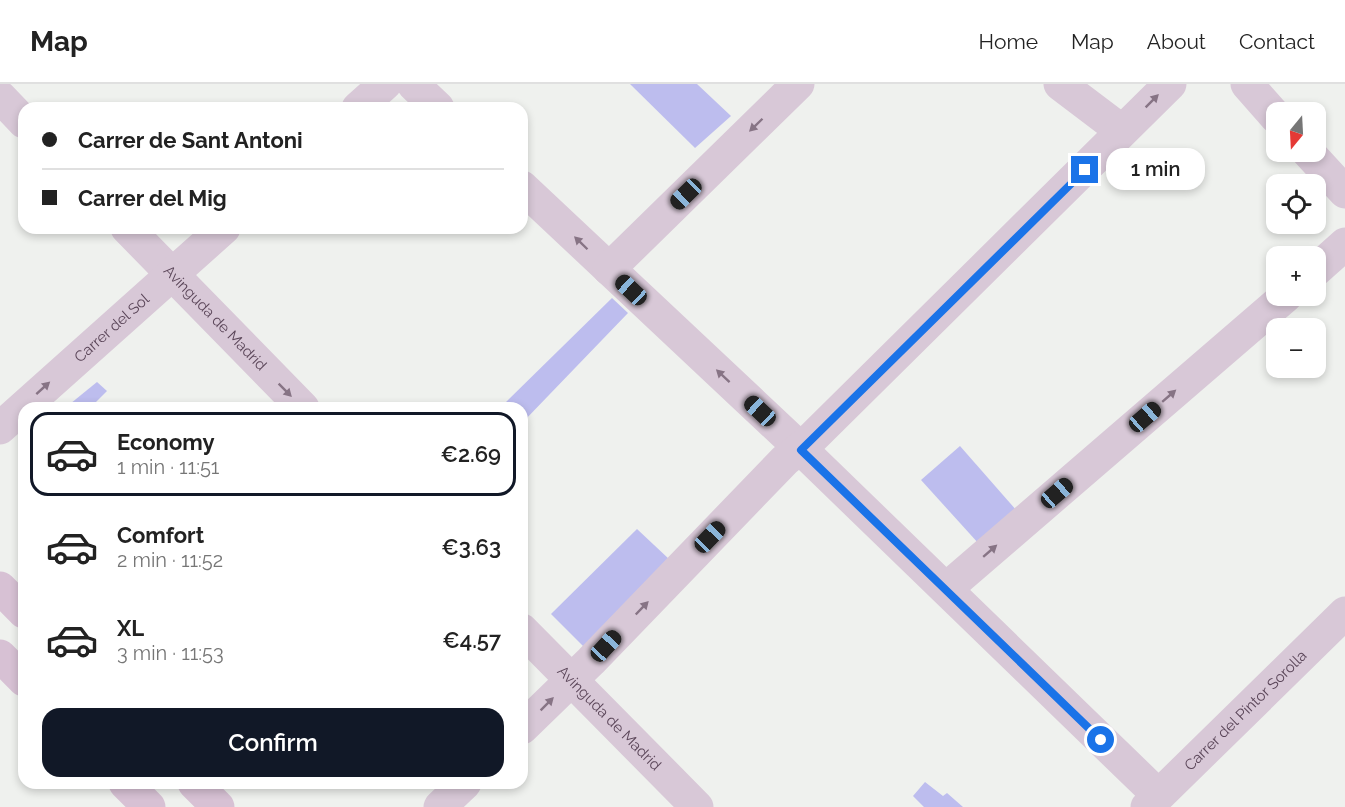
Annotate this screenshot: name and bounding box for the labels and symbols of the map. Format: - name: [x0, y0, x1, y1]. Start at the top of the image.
- one-way arrow: [1145, 95, 1159, 109]
- north arrow: [1266, 102, 1326, 162]
- one-way arrow: [749, 118, 764, 132]
- callout: 1 min: [1106, 149, 1205, 191]
- route end: [1071, 156, 1098, 183]
- car: [667, 175, 705, 213]
- one-way arrow: [573, 236, 588, 250]
- street label: Avinguda de Madrid: [160, 262, 270, 374]
- car: [612, 271, 650, 309]
- street label: Carrer del Sol: [71, 289, 154, 366]
- one-way arrow: [716, 370, 730, 384]
- one-way arrow: [36, 381, 51, 395]
- one-way arrow: [278, 383, 292, 398]
- one-way arrow: [1161, 390, 1176, 403]
- car: [741, 392, 779, 430]
- car: [1126, 398, 1164, 436]
- car: [1038, 474, 1076, 512]
- car: [691, 518, 729, 556]
- one-way arrow: [982, 544, 998, 557]
- one-way arrow: [634, 601, 648, 615]
- car: [587, 627, 625, 665]
- street label: Carrer del Pintor Sorolla: [1181, 647, 1311, 774]
- street label: Avinguda de Madrid: [554, 662, 665, 774]
- one-way arrow: [539, 698, 553, 712]
- route start: [1087, 726, 1114, 753]

